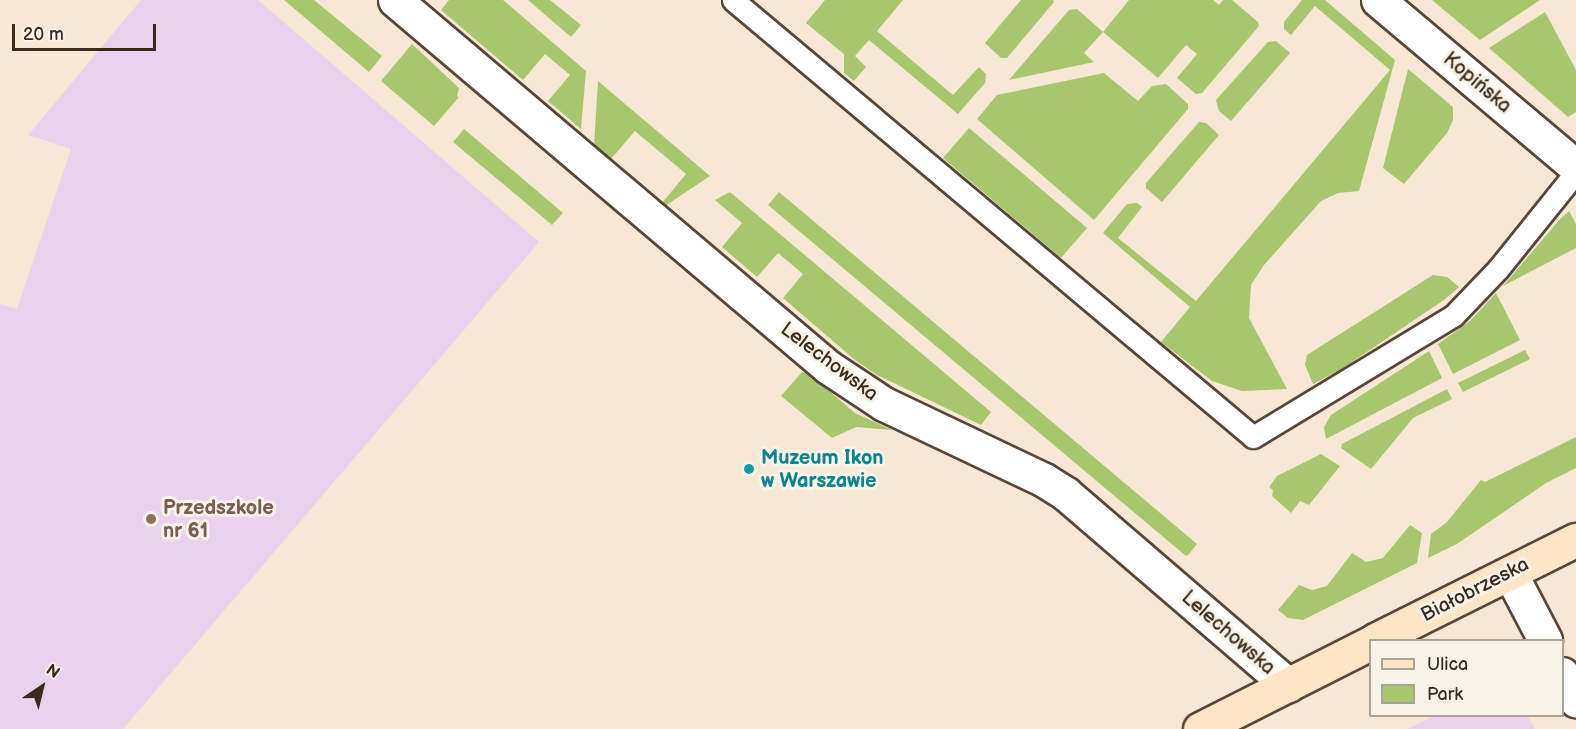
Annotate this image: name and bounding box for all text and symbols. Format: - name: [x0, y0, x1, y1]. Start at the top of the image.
- scale bar: [15, 12, 159, 50]
- text: 20 m: [23, 24, 64, 45]
- street label: Kopińska: [1438, 48, 1516, 118]
- street label: Lelechowska: [775, 318, 883, 406]
- place label: Muzeum Ikon w Warszawie: [761, 446, 883, 493]
- marker: Muzeum Ikon w Warszawie: [742, 462, 756, 476]
- place label: Przedszkole nr 61: [163, 496, 274, 543]
- marker: Przedszkole nr 61: [144, 512, 158, 526]
- street label: Białobrzeska: [1417, 553, 1533, 627]
- street label: Lelechowska: [1176, 586, 1280, 680]
- legend: [1369, 639, 1564, 717]
- text: Ulica: [1427, 654, 1468, 675]
- north arrow: [12, 657, 72, 717]
- text: N: [42, 661, 63, 683]
- text: Park: [1427, 684, 1463, 705]

